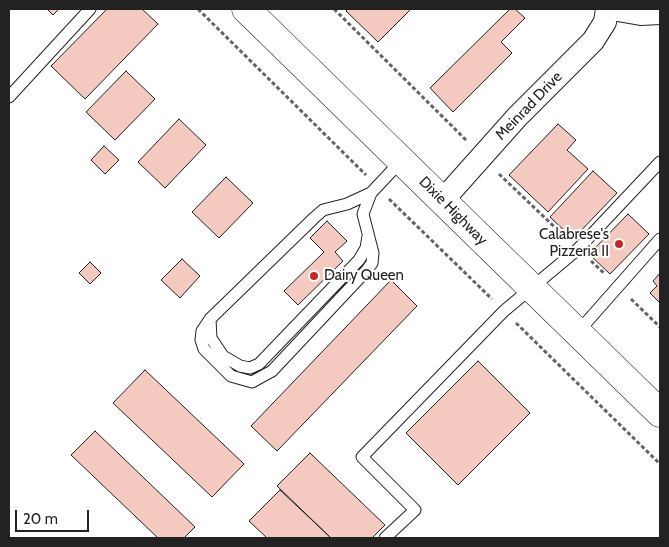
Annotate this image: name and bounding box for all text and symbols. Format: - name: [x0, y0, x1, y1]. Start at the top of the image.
- street label: Meinrad Drive: [492, 68, 566, 144]
- street label: Dixie Highway: [415, 173, 491, 249]
- place label: Calabrese's Pizzeria II: [539, 226, 609, 261]
- marker: Calabrese's Pizzeria II: [613, 238, 625, 250]
- place label: Dairy Queen: [324, 267, 404, 285]
- marker: Dairy Queen: [308, 270, 320, 282]
- scale bar: [18, 500, 91, 532]
- text: 20 m: [23, 510, 58, 528]

